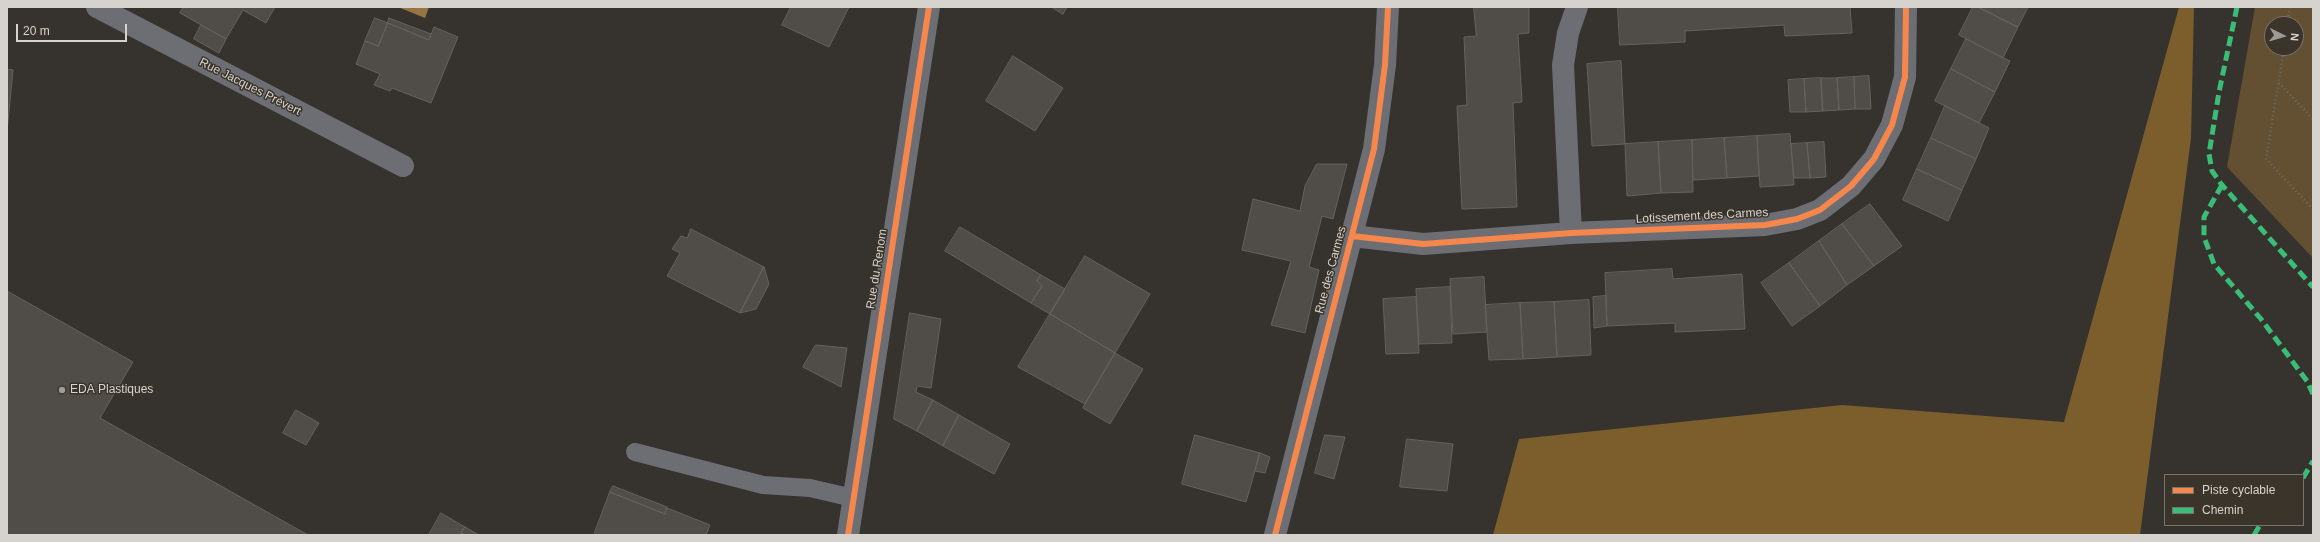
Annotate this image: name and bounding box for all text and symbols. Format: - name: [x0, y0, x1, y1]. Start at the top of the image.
- scale bar: [18, 16, 129, 42]
- north arrow: [2264, 16, 2304, 56]
- text: 20 m: [23, 24, 50, 38]
- text: N: [2289, 32, 2301, 41]
- street label: Rue Jacques Prévert: [197, 55, 303, 119]
- street label: Lotissement des Carmes: [1635, 205, 1769, 227]
- street label: Rue des Carmes: [1312, 225, 1350, 315]
- street label: Rue du Renom: [864, 228, 890, 310]
- place label: EDA Plastiques: [70, 383, 153, 397]
- marker: EDA Plastiques: [57, 385, 67, 395]
- legend: [2164, 474, 2304, 526]
- text: Piste cyclable: [2202, 483, 2275, 497]
- text: Chemin: [2202, 503, 2243, 517]

